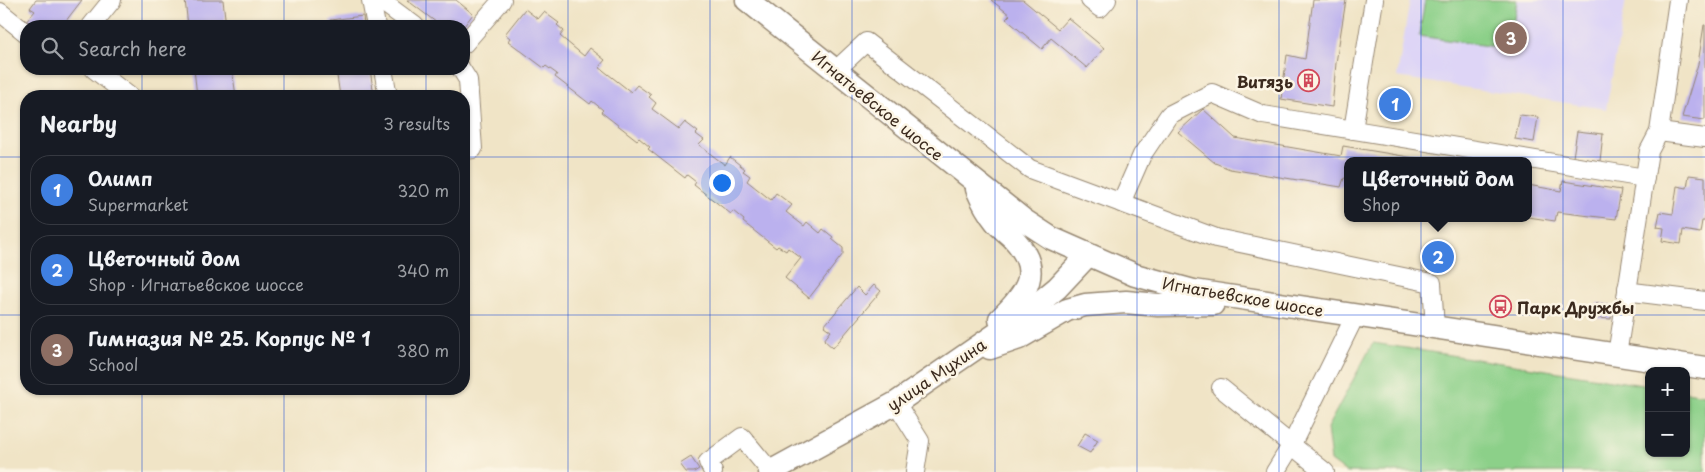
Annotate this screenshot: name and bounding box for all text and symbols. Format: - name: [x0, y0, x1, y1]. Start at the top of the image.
- pin: 3: [1495, 19, 1527, 57]
- search box: [20, 20, 470, 75]
- icon: search: [38, 34, 66, 62]
- text: Search here: [78, 34, 187, 62]
- street label: Игнатьевское шоссе: [807, 44, 949, 166]
- place label: Витязь: [1236, 69, 1293, 93]
- building icon: Витязь: [1297, 69, 1321, 93]
- pin: 1: [1379, 85, 1411, 123]
- text: Nearby: [40, 107, 117, 139]
- text: 3 results: [383, 111, 450, 135]
- popup: [1344, 157, 1532, 222]
- text: Олимп: [88, 164, 153, 192]
- text: Цветочный дом: [1362, 164, 1514, 192]
- your location: [709, 170, 735, 196]
- text: 1: [53, 178, 61, 202]
- text: 320 m: [398, 178, 449, 202]
- text: Supermarket: [88, 192, 188, 216]
- text: Shop: [1362, 192, 1400, 216]
- pin: 2: [1422, 238, 1454, 276]
- text: Цветочный дом: [88, 244, 240, 272]
- text: 2: [51, 258, 63, 282]
- text: 340 m: [397, 258, 449, 282]
- street label: Игнатьевское шоссе: [1161, 270, 1325, 322]
- text: Shop · Игнатьевское шоссе: [88, 272, 304, 296]
- bus stop icon: Парк Дружбы: [1489, 295, 1513, 319]
- place label: Парк Дружбы: [1517, 295, 1634, 319]
- text: Гимназия № 25. Корпус № 1: [88, 324, 371, 352]
- street label: улица Мухина: [882, 332, 990, 416]
- text: 3: [52, 338, 62, 362]
- text: 380 m: [397, 338, 449, 362]
- text: School: [88, 352, 138, 376]
- map controls: [1645, 367, 1690, 457]
- button: +: [1645, 367, 1690, 412]
- button: −: [1645, 412, 1690, 457]

